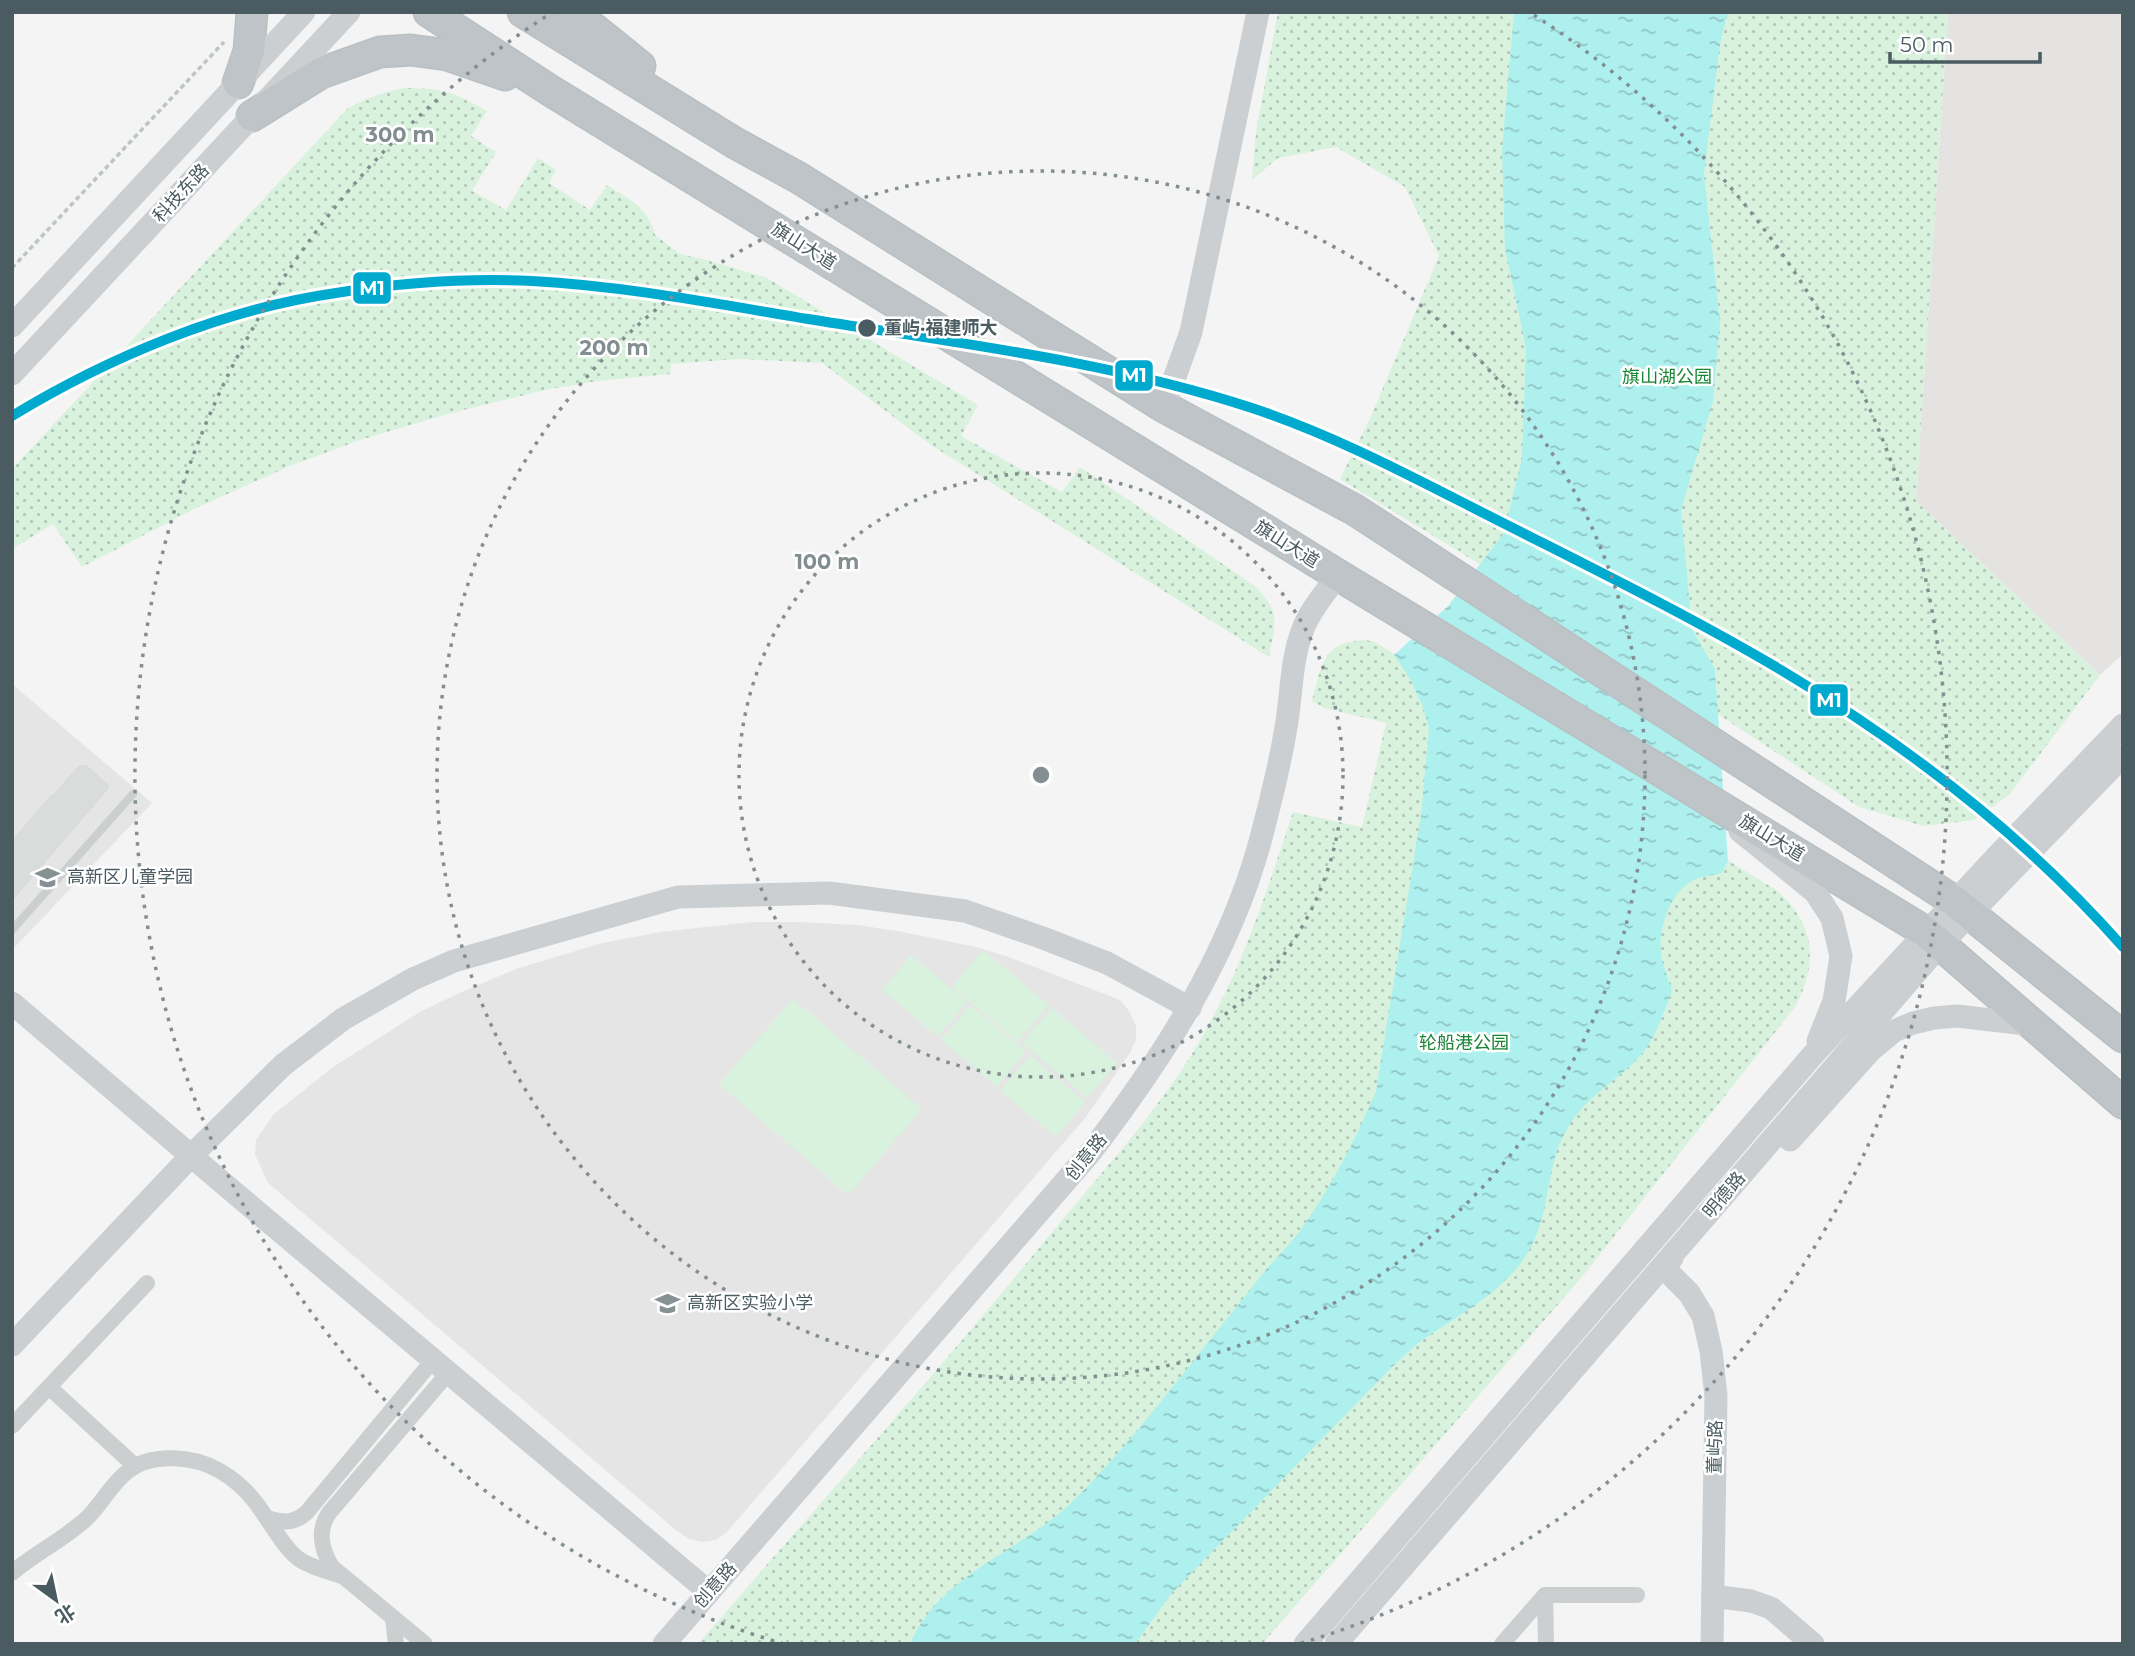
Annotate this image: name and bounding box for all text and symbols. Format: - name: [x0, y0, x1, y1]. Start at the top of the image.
- scale bar: [1890, 21, 2040, 65]
- text: 50 m: [1900, 32, 1954, 57]
- text: 300 m: [365, 122, 434, 147]
- street label: 科技东路: [148, 159, 214, 227]
- street label: 旗山大道: [768, 218, 840, 274]
- line badge: M1: [352, 271, 392, 305]
- text: M1: [359, 277, 385, 300]
- marker: 董屿·福建师大: [856, 317, 878, 339]
- place label: 董屿·福建师大: [884, 317, 997, 339]
- text: 200 m: [580, 335, 648, 360]
- line badge: M1: [1114, 359, 1154, 392]
- text: M1: [1121, 364, 1147, 387]
- park label: 旗山湖公园: [1622, 366, 1712, 388]
- street label: 旗山大道: [1251, 516, 1323, 572]
- text: 100 m: [795, 549, 859, 574]
- line badge: M1: [1809, 683, 1849, 717]
- text: M1: [1816, 689, 1842, 712]
- centre of rings: [1029, 763, 1053, 787]
- street label: 旗山大道: [1735, 810, 1809, 866]
- school or university icon: 高新区儿童学园: [33, 863, 61, 891]
- place label: 高新区儿童学园: [67, 866, 193, 888]
- park label: 轮船港公园: [1419, 1032, 1509, 1054]
- street label: 创意路: [1060, 1129, 1112, 1185]
- street label: 明德路: [1698, 1167, 1750, 1223]
- school or university icon: 高新区实验小学: [653, 1289, 681, 1317]
- place label: 高新区实验小学: [687, 1292, 813, 1314]
- street label: 董屿路: [1704, 1420, 1726, 1474]
- street label: 创意路: [689, 1557, 741, 1613]
- north arrow: [21, 1565, 91, 1635]
- text: 北: [51, 1599, 79, 1629]

